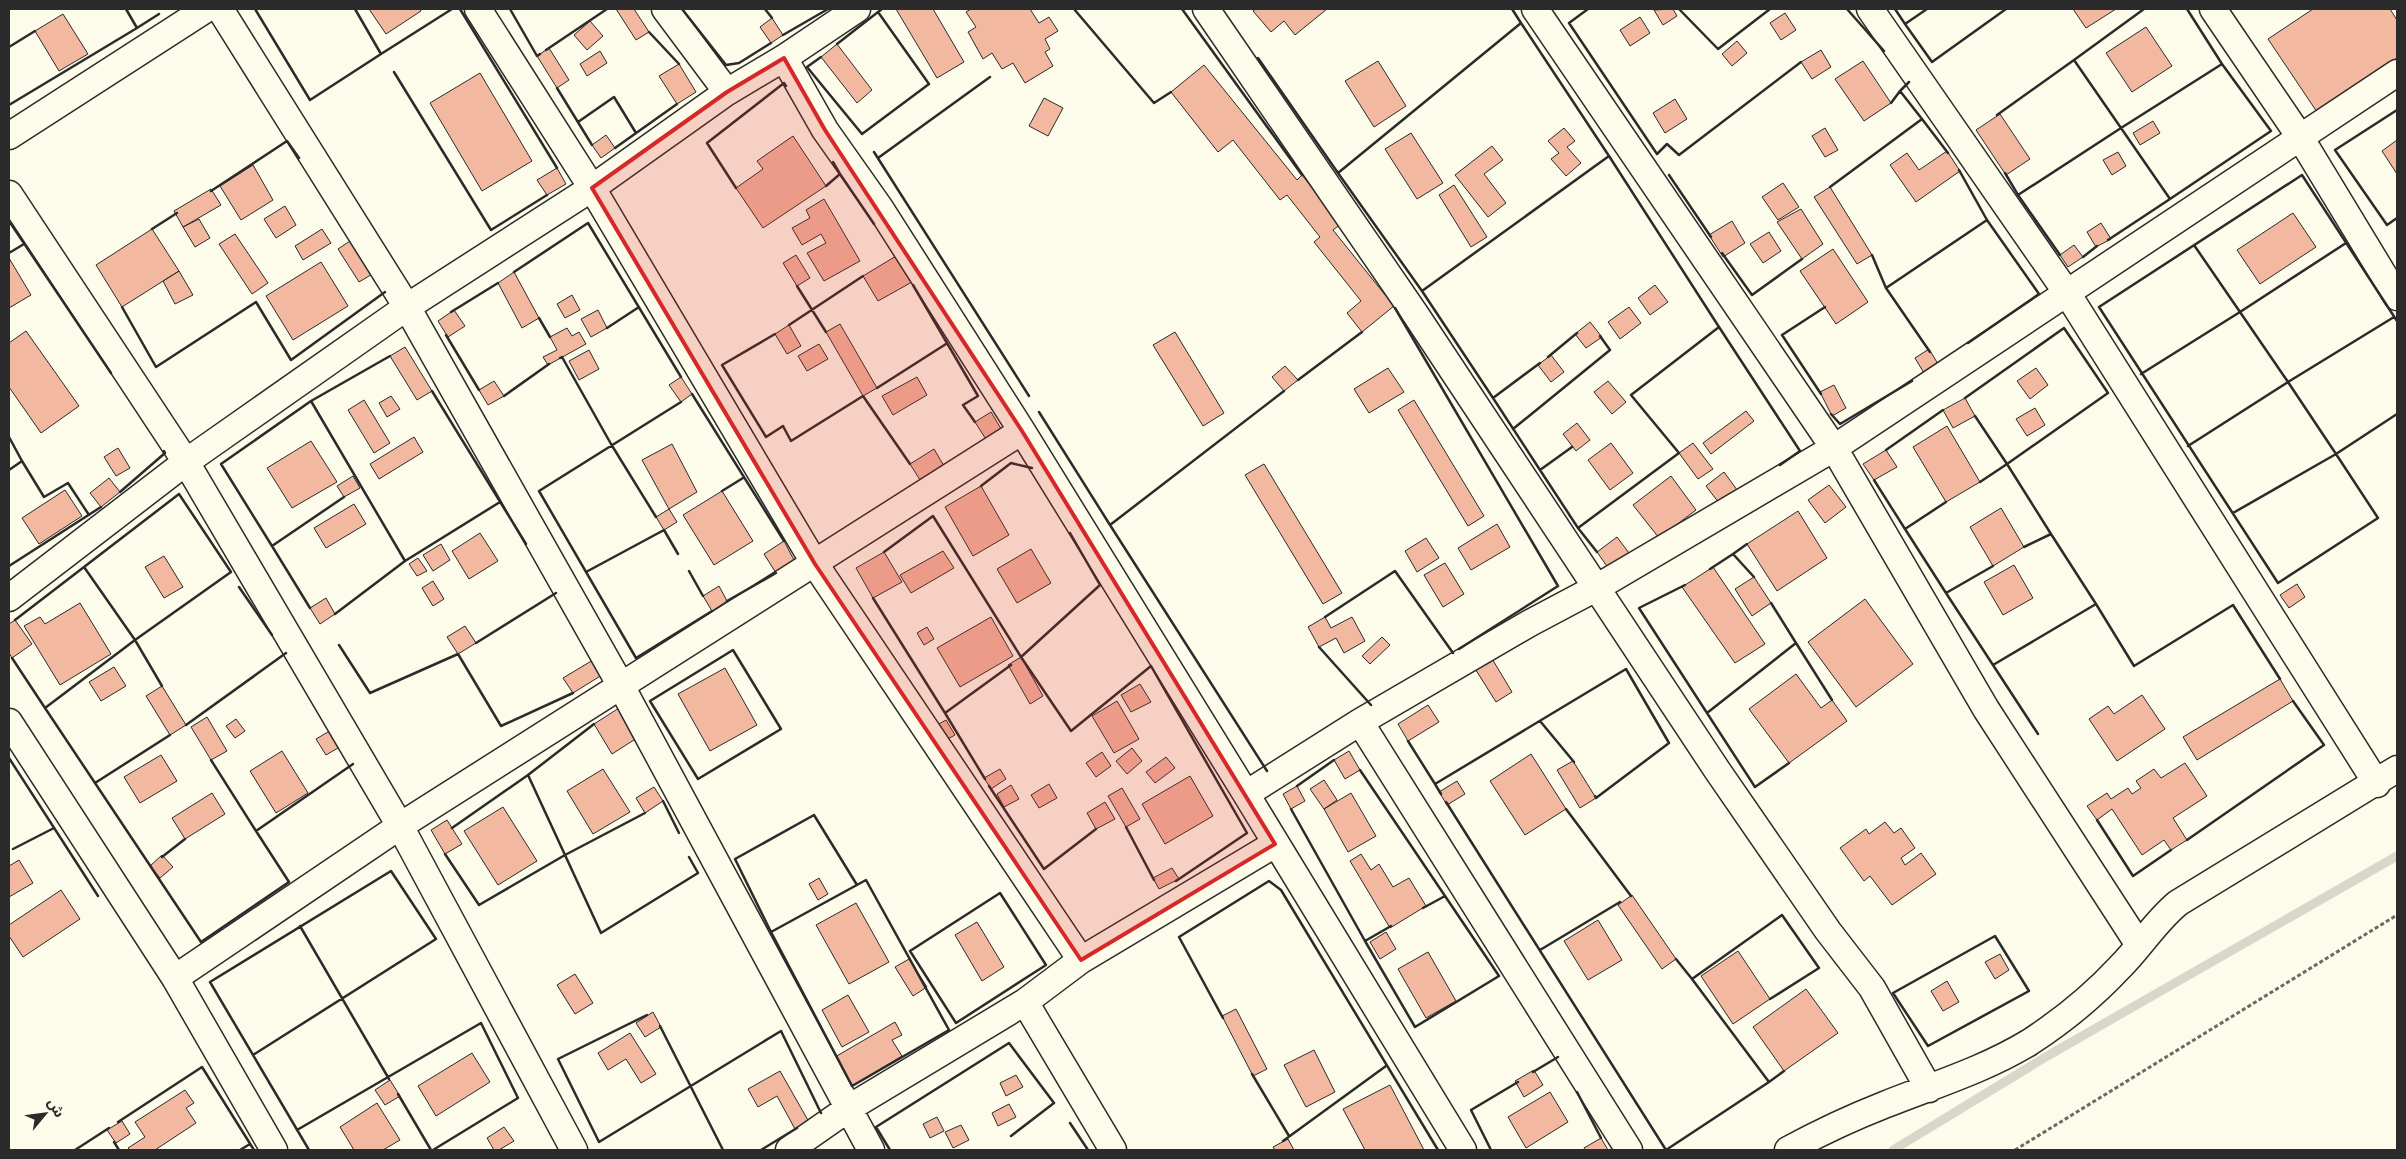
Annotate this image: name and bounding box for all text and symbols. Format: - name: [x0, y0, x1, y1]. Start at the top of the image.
- north arrow: [20, 1089, 70, 1139]
- text: ش: [43, 1094, 70, 1121]

